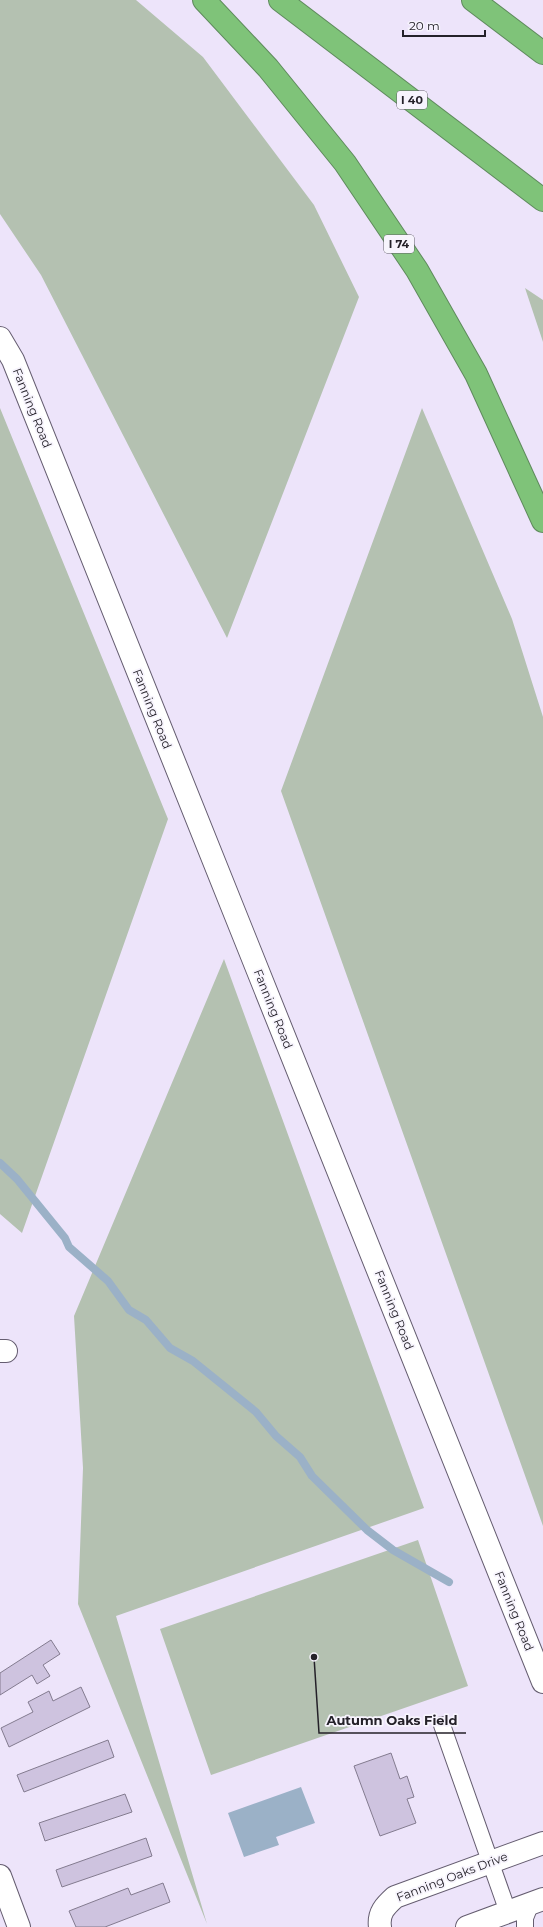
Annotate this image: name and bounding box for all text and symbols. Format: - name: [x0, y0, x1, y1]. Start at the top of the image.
- scale bar: [403, 12, 485, 38]
- text: 20 m: [409, 18, 440, 33]
- road number: I 40: [397, 91, 427, 109]
- road number: I 74: [384, 235, 414, 253]
- street label: Fanning Road: [10, 366, 55, 450]
- street label: Fanning Road: [130, 667, 175, 751]
- street label: Fanning Road: [251, 967, 296, 1051]
- street label: Fanning Road: [372, 1268, 417, 1352]
- street label: Fanning Road: [492, 1569, 537, 1653]
- callout: Autumn Oaks Field: [319, 1708, 466, 1733]
- text: Autumn Oaks Field: [326, 1712, 457, 1728]
- street label: Fanning Oaks Drive: [394, 1848, 510, 1905]

